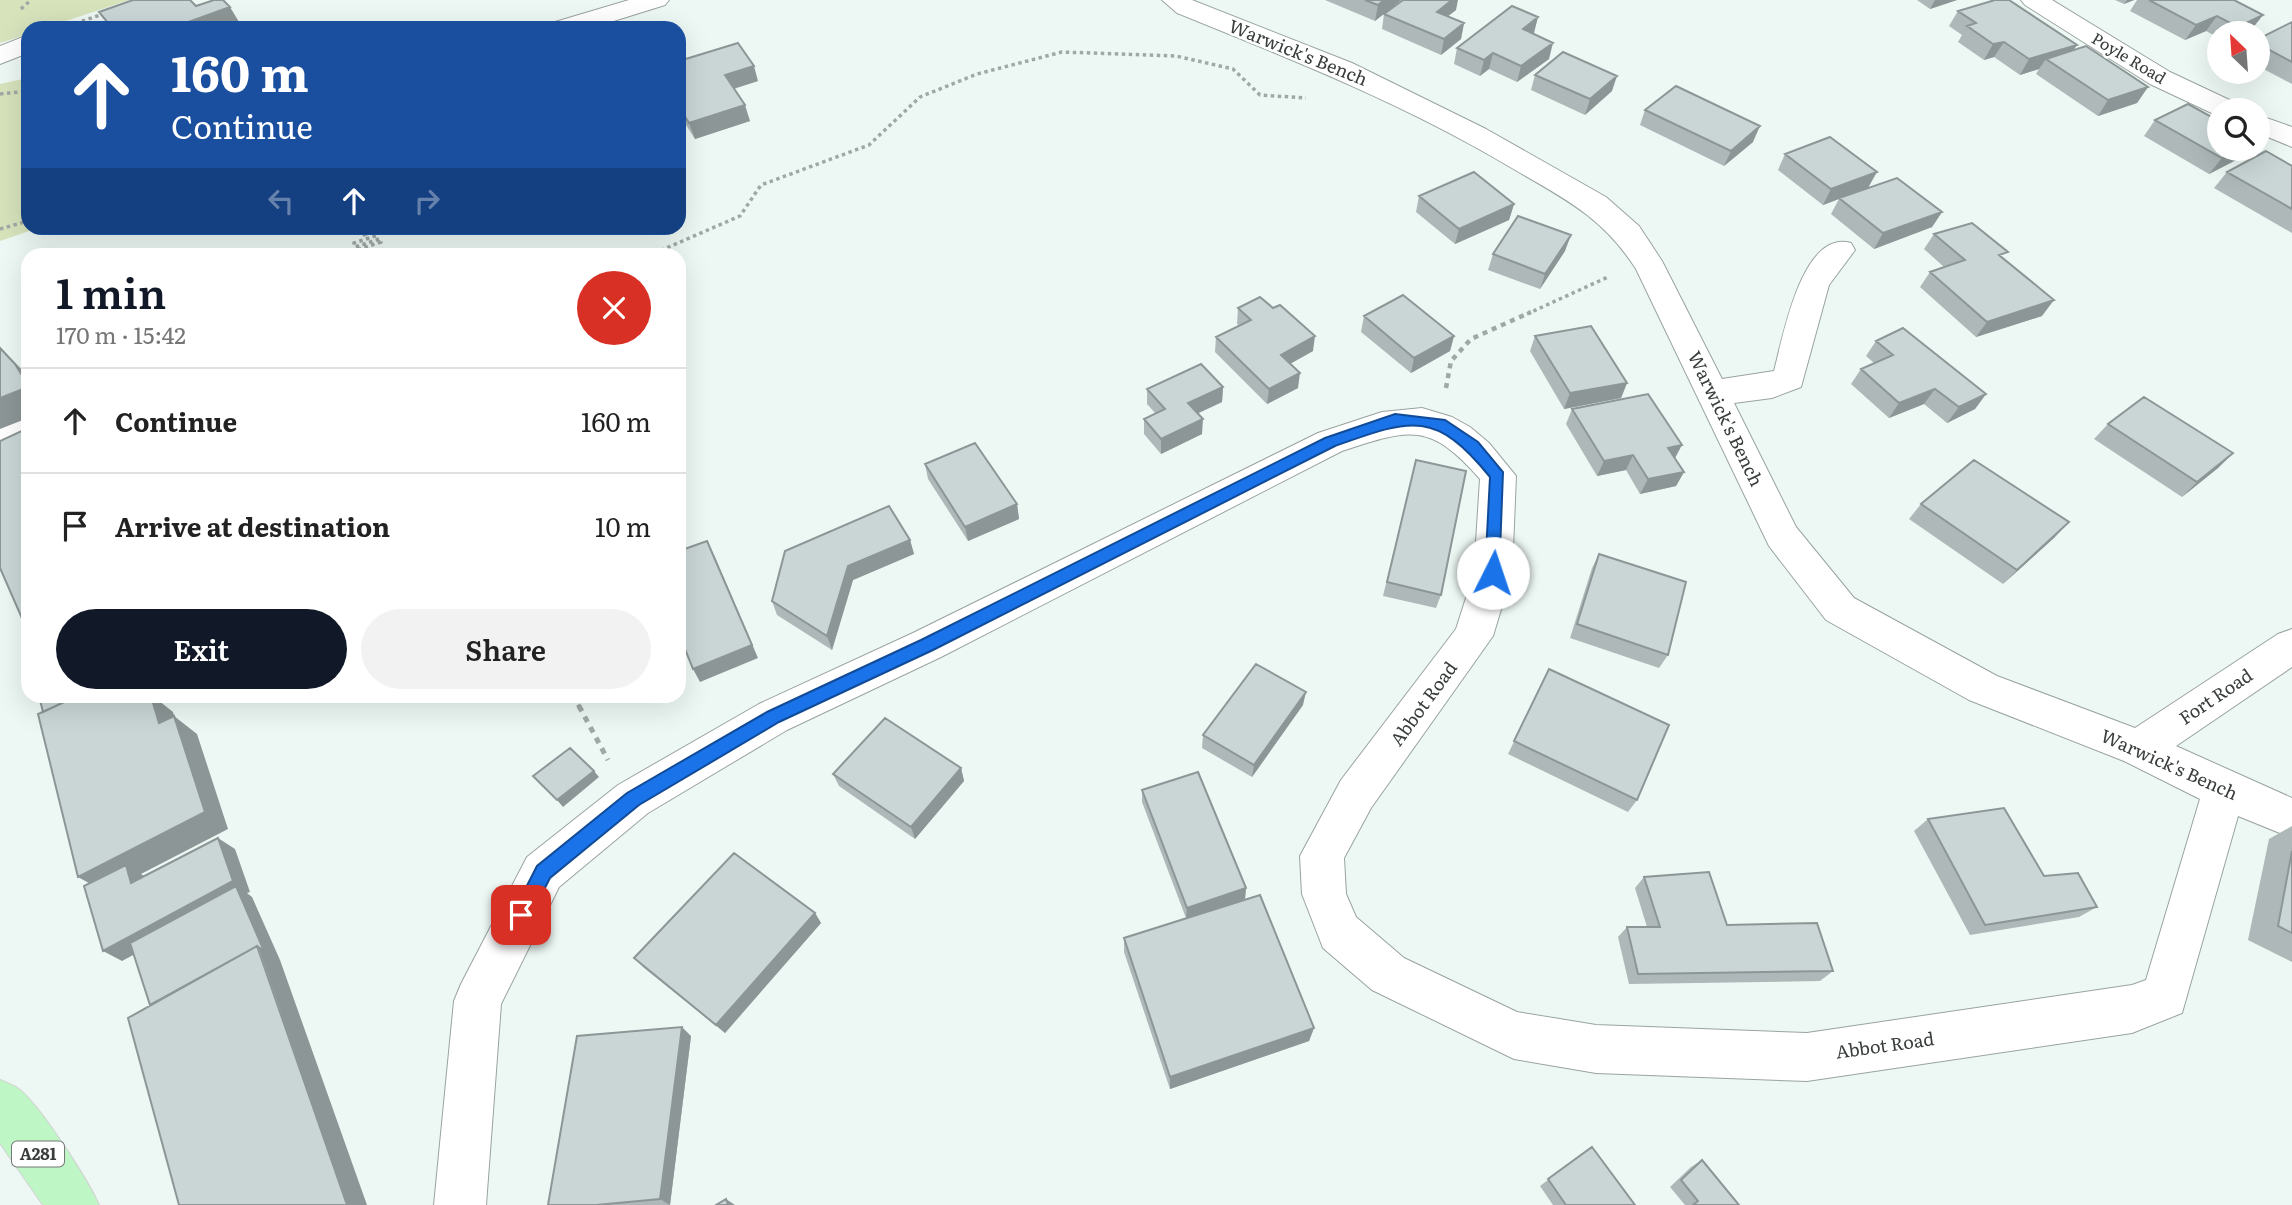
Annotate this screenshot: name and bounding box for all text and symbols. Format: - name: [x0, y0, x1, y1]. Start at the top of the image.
- street label: Warwick's Bench: [1225, 11, 1372, 92]
- north arrow: [2207, 21, 2270, 84]
- map controls: [2207, 21, 2270, 161]
- street label: Poyle Road: [2088, 25, 2171, 89]
- text: 160 m: [171, 34, 309, 107]
- icon: ahead: [56, 49, 147, 140]
- button: search: [2207, 98, 2270, 161]
- text: Continue: [171, 101, 313, 149]
- icon: left: [262, 182, 300, 220]
- icon: ahead: [335, 182, 373, 220]
- icon: right: [408, 182, 446, 220]
- text: 1 min: [56, 260, 166, 322]
- button: close: [577, 271, 651, 345]
- text: 170 m · 15:42: [56, 317, 186, 351]
- street label: Warwick's Bench: [1682, 346, 1771, 491]
- text: Continue: [115, 401, 237, 440]
- text: 160 m: [581, 401, 651, 440]
- icon: ahead: [56, 402, 94, 440]
- text: Arrive at destination: [115, 506, 390, 545]
- text: 10 m: [595, 506, 651, 545]
- icon: arrive: [56, 507, 94, 545]
- position arrow: [1456, 536, 1530, 610]
- button: Exit: [56, 609, 347, 689]
- button: Share: [361, 609, 651, 689]
- street label: Abbot Road: [1383, 655, 1463, 751]
- street label: Fort Road: [2173, 661, 2257, 730]
- street label: Warwick's Bench: [2097, 721, 2243, 806]
- pin: [491, 885, 551, 945]
- icon: arrive: [502, 896, 540, 934]
- street label: Abbot Road: [1834, 1024, 1936, 1065]
- road number: A281: [12, 1142, 64, 1166]

